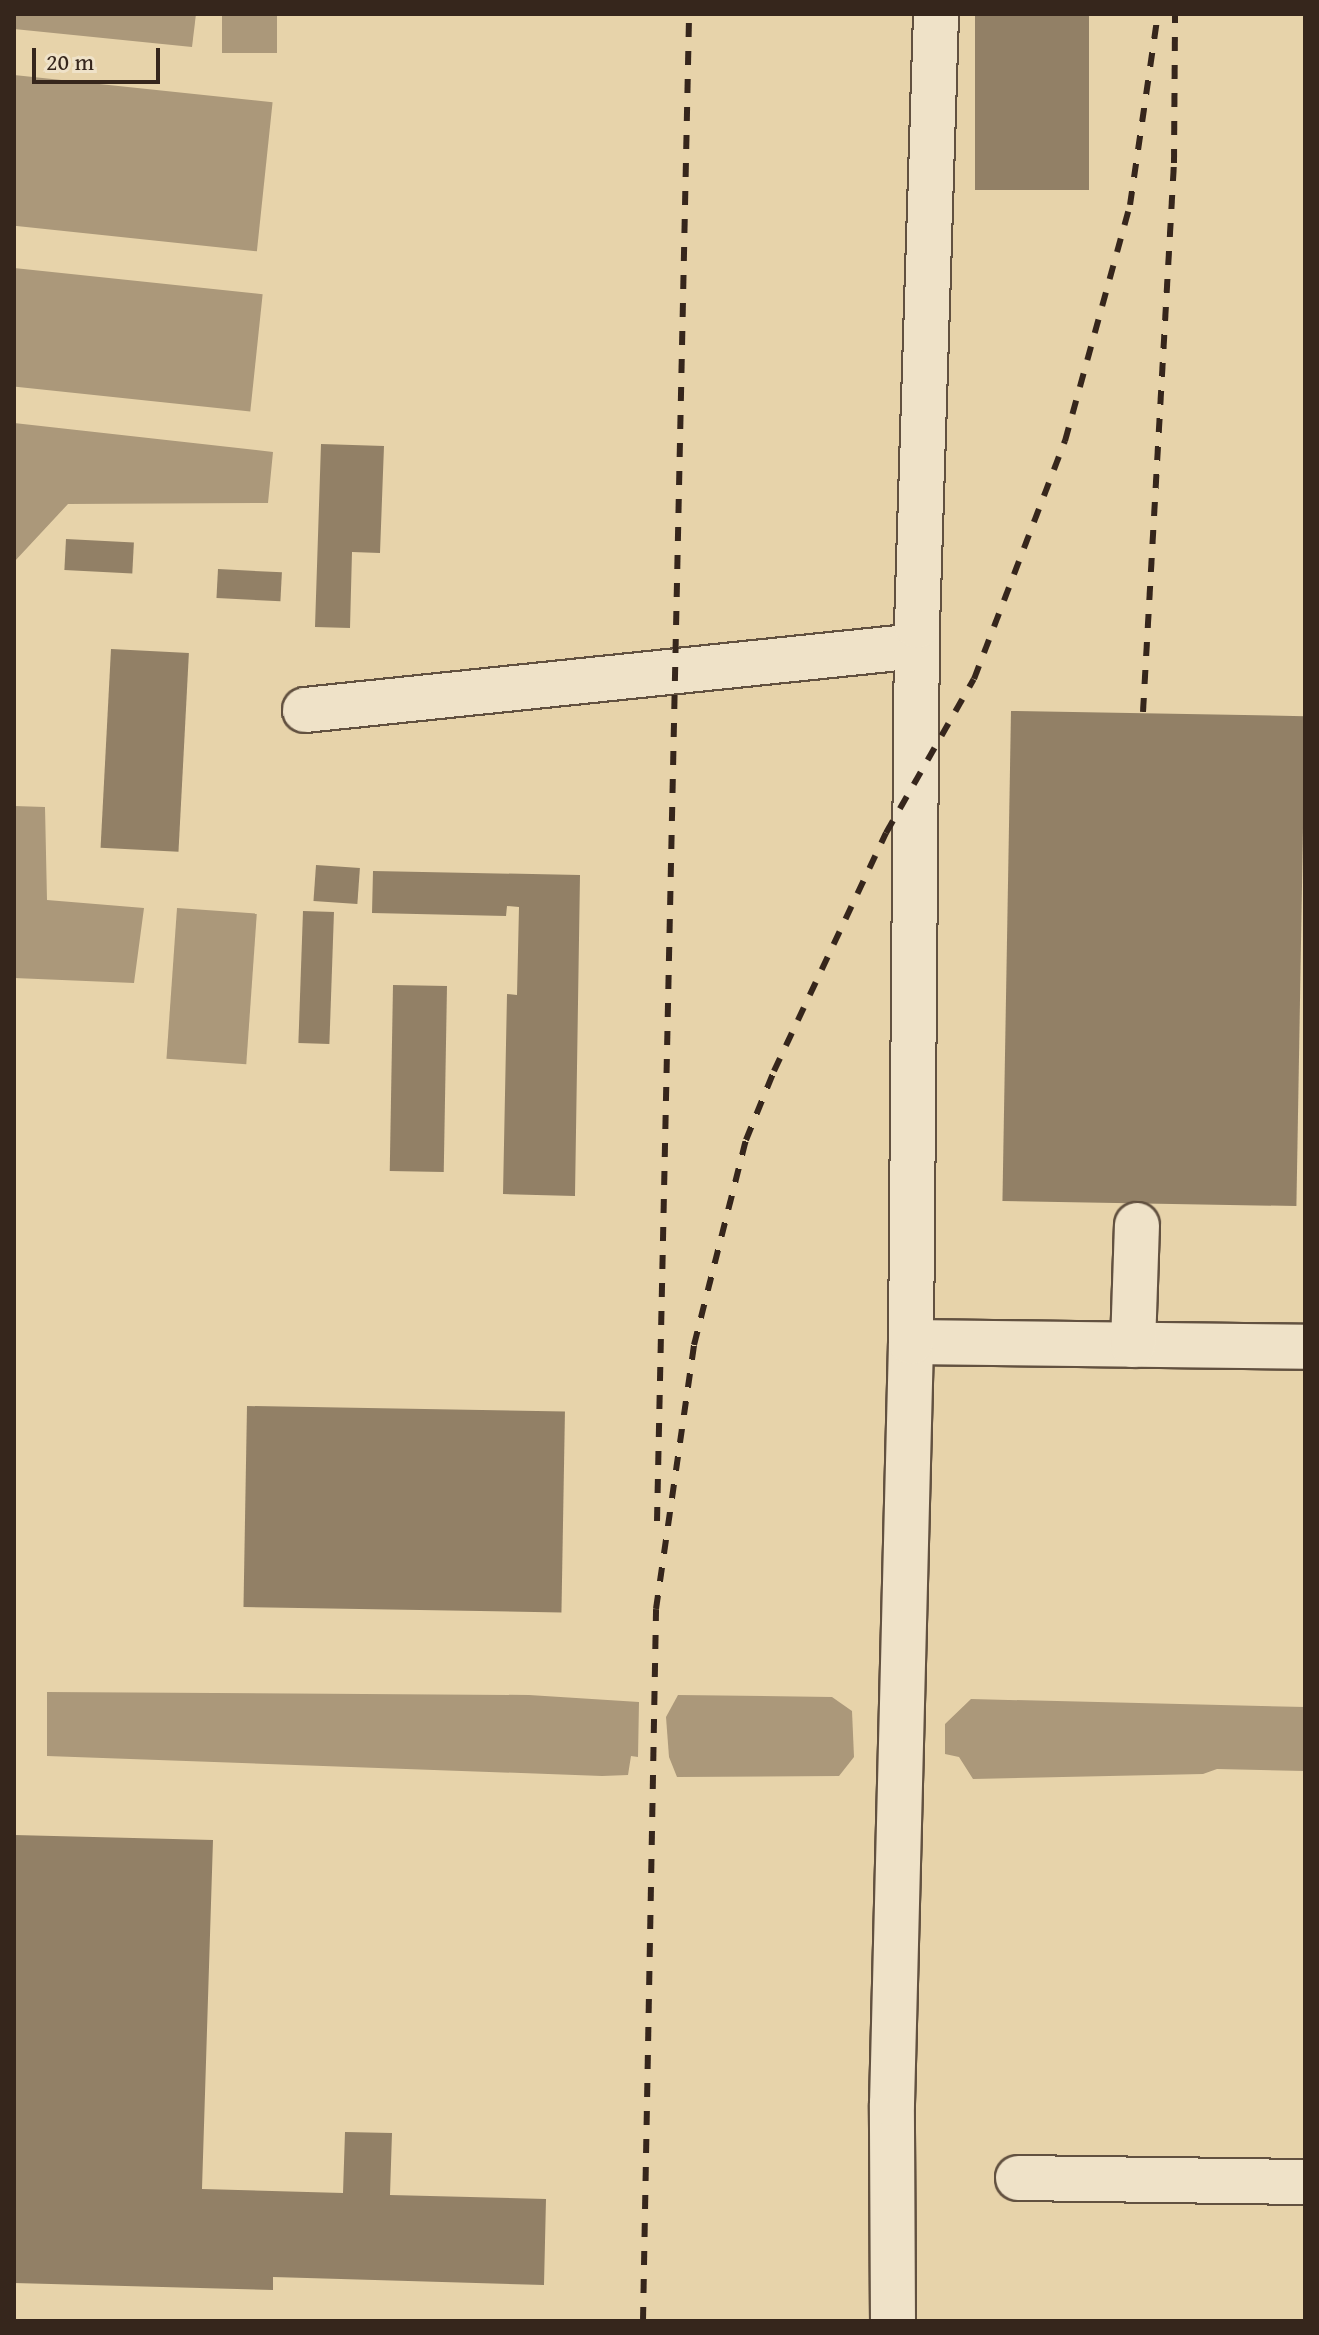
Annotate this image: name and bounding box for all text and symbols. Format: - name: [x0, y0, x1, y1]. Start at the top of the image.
- scale bar: [36, 32, 164, 82]
- text: 20 m: [46, 44, 94, 79]

